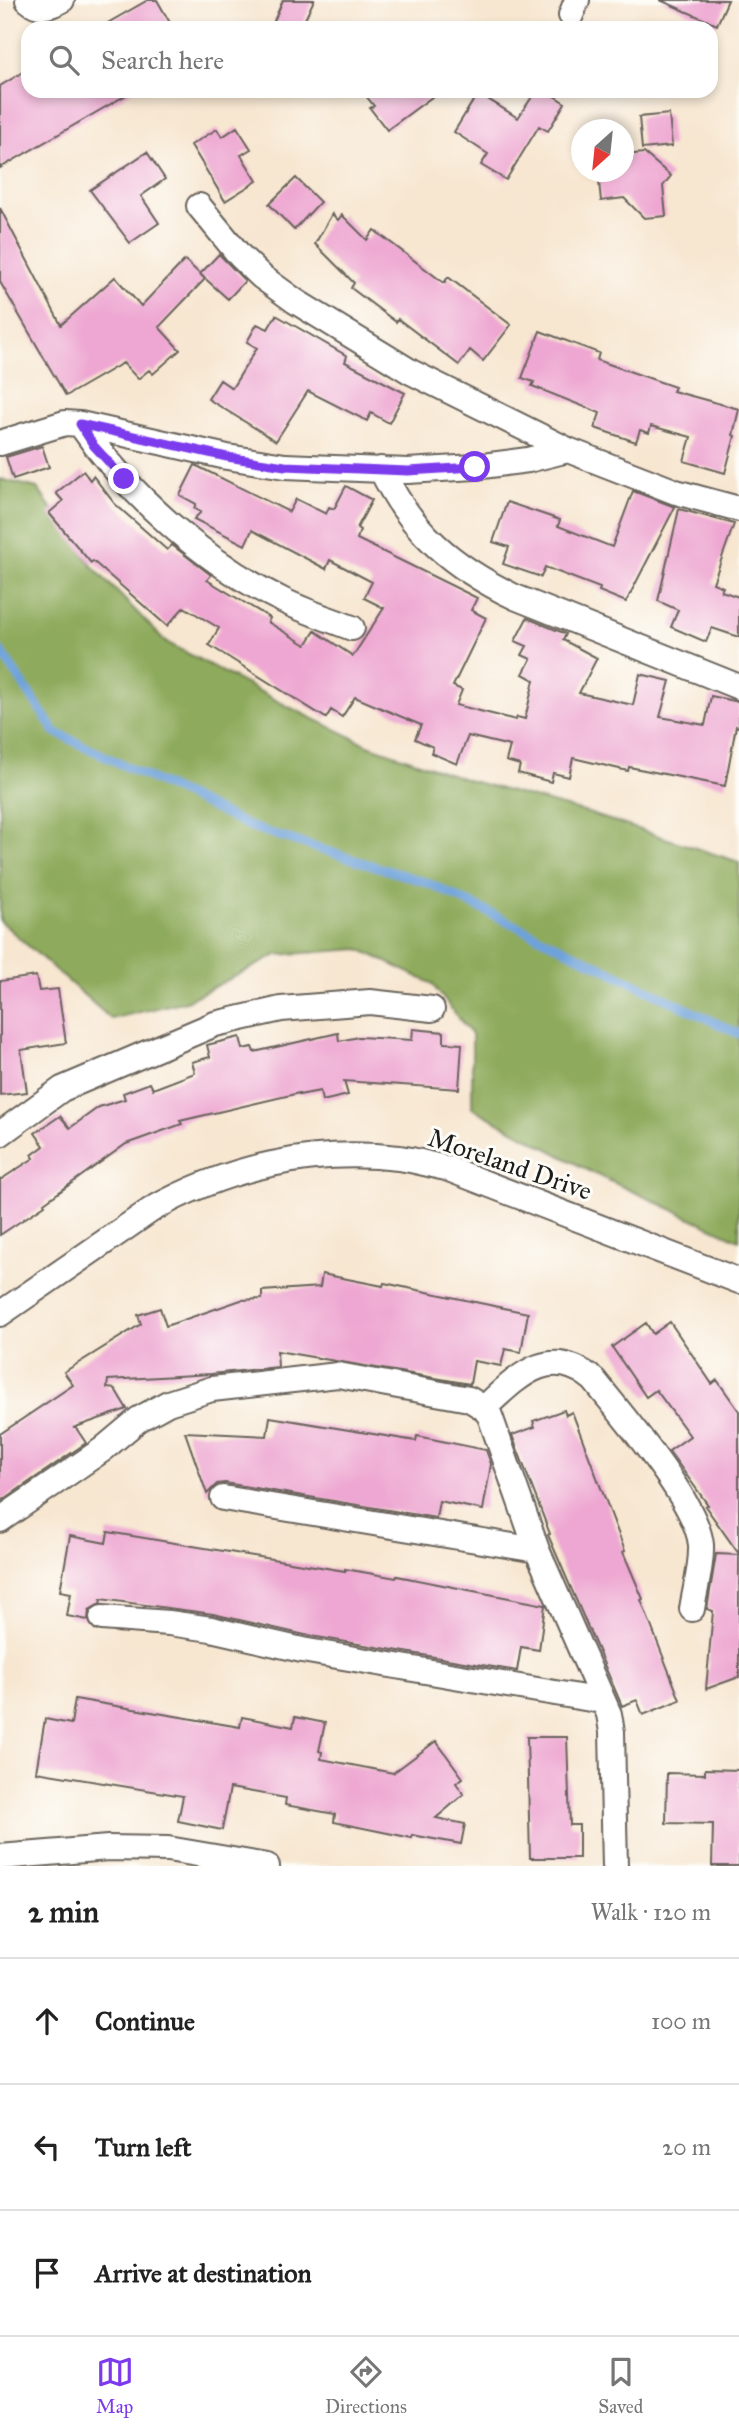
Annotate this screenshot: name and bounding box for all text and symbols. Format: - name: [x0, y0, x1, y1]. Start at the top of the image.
- search box: [21, 21, 718, 98]
- icon: search: [45, 41, 83, 79]
- text: Search here: [101, 44, 224, 76]
- north arrow: [571, 119, 634, 182]
- route start: [459, 451, 490, 482]
- route end: [108, 463, 139, 494]
- street label: Moreland Drive: [424, 1121, 596, 1207]
- text: 2 min: [28, 1894, 99, 1930]
- text: Walk · 120 m: [591, 1898, 711, 1926]
- icon: ahead: [28, 2002, 66, 2040]
- text: Continue: [95, 2005, 195, 2037]
- text: 100 m: [651, 2007, 711, 2035]
- icon: left: [28, 2128, 66, 2166]
- text: Turn left: [95, 2131, 191, 2163]
- text: 20 m: [662, 2133, 711, 2161]
- icon: arrive: [28, 2254, 66, 2292]
- text: Arrive at destination: [95, 2257, 312, 2289]
- tab: Map: [96, 2353, 134, 2418]
- tab: Directions: [325, 2353, 407, 2418]
- tab: Saved: [598, 2353, 643, 2418]

